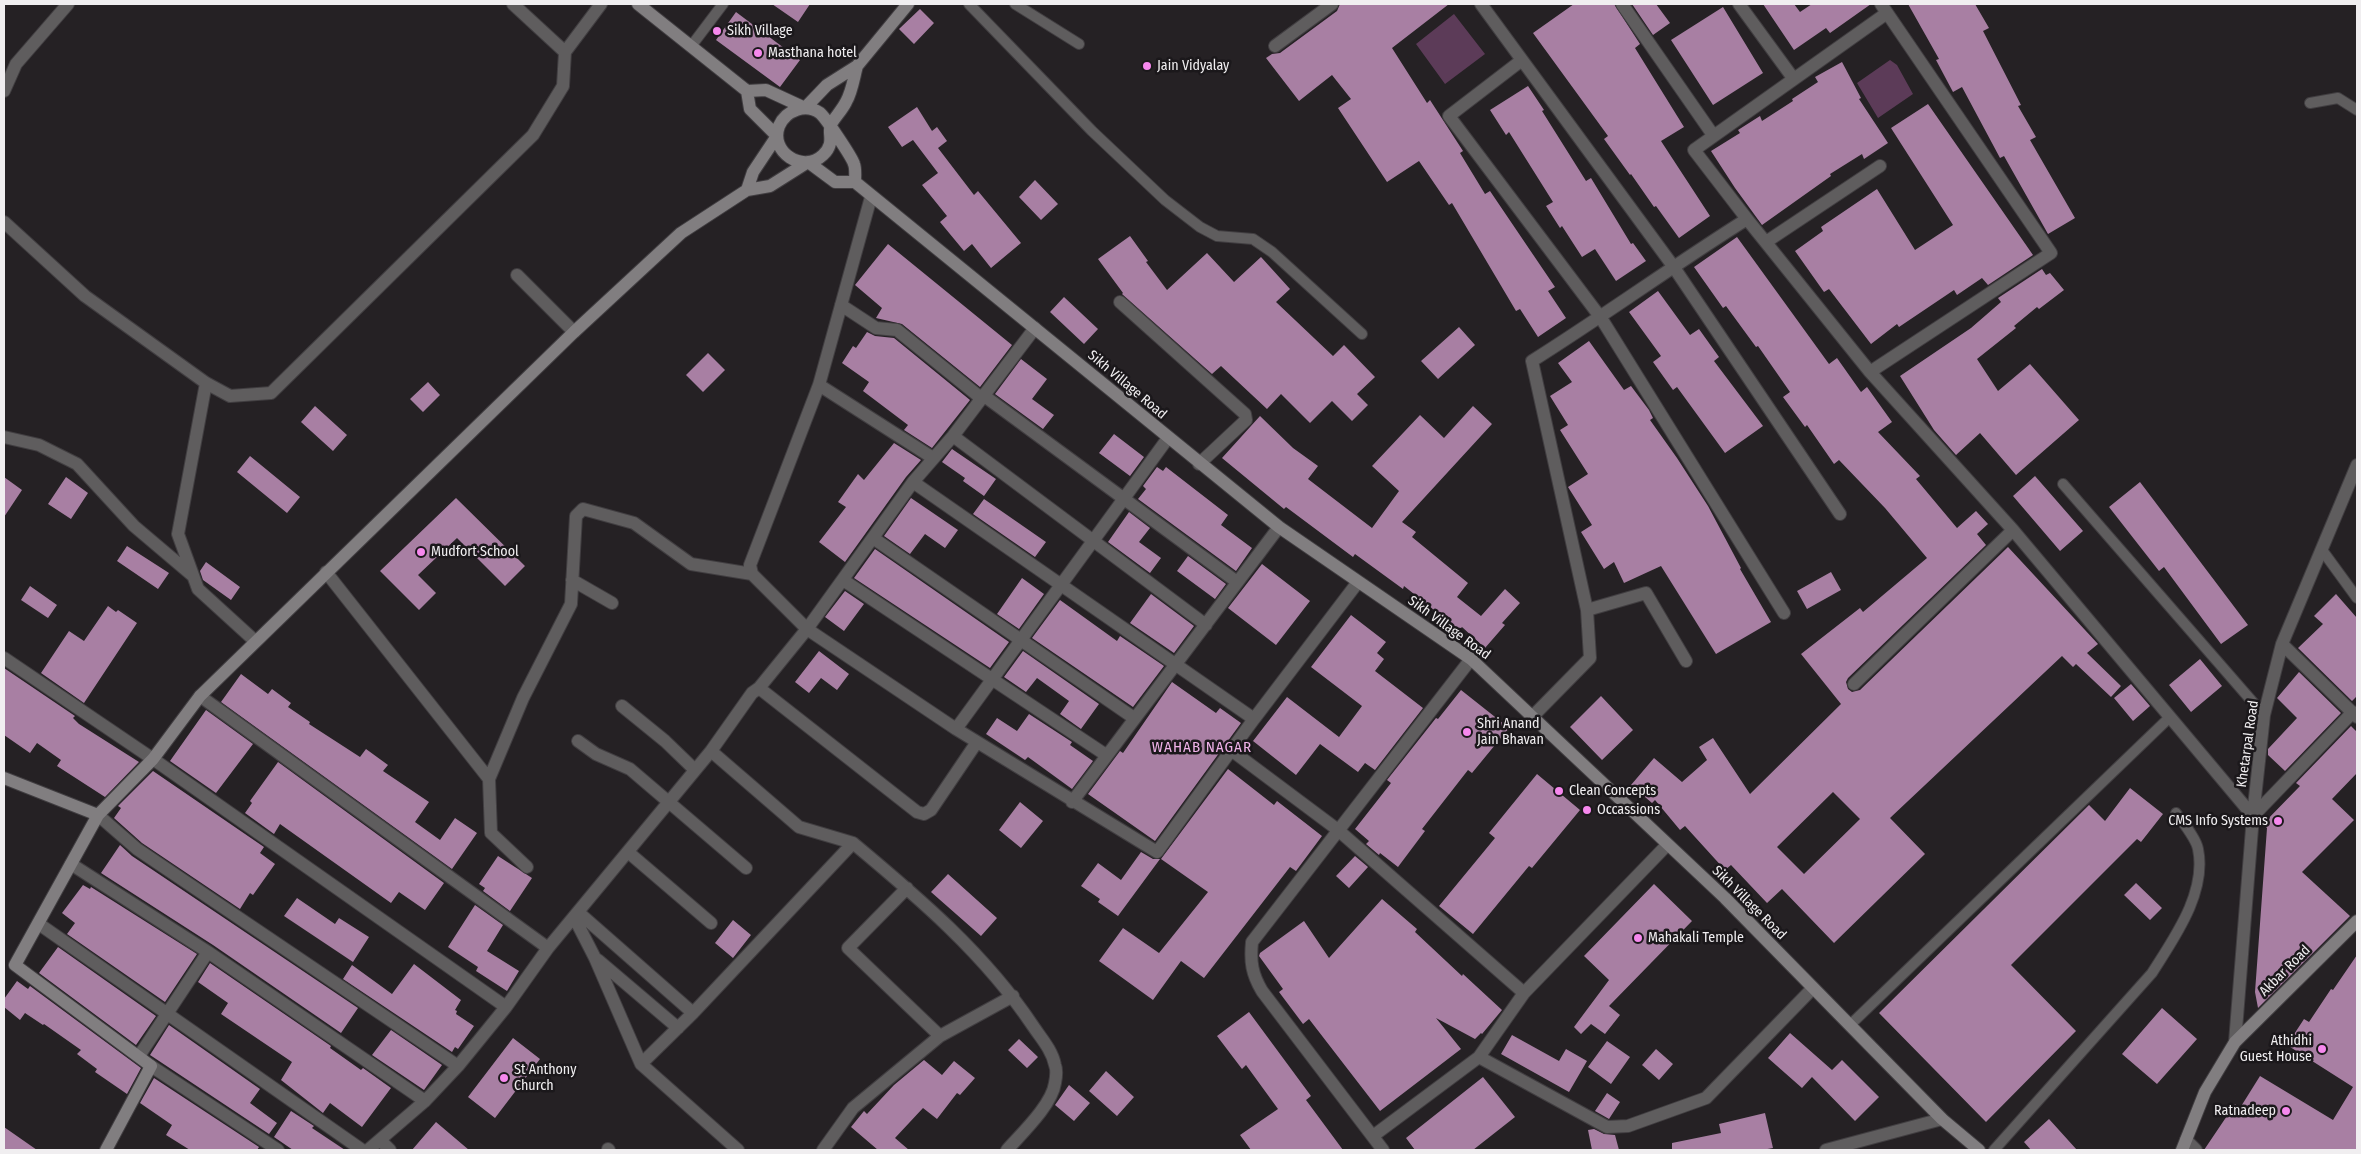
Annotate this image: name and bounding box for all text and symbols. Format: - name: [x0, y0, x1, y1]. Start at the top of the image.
- place label: Sikh Village: [727, 23, 793, 39]
- marker: Sikh Village: [711, 25, 723, 37]
- place label: Masthana hotel: [768, 45, 857, 61]
- marker: Masthana hotel: [752, 47, 764, 59]
- place label: Jain Vidyalay: [1157, 58, 1229, 74]
- marker: Jain Vidyalay: [1141, 60, 1153, 72]
- street label: Sikh Village Road: [1084, 347, 1170, 423]
- place label: Mudfort School: [431, 544, 519, 560]
- marker: Mudfort School: [415, 546, 427, 558]
- street label: Sikh Village Road: [1404, 592, 1494, 664]
- street label: Khetarpal Road: [2234, 699, 2262, 789]
- place label: Shri Anand Jain Bhavan: [1477, 716, 1544, 749]
- marker: Shri Anand Jain Bhavan: [1461, 726, 1473, 738]
- district label: WAHAB NAGAR: [1150, 739, 1254, 757]
- place label: Clean Concepts: [1569, 783, 1656, 799]
- marker: Clean Concepts: [1553, 785, 1565, 797]
- place label: Occassions: [1597, 802, 1660, 818]
- marker: Occassions: [1581, 804, 1593, 816]
- place label: CMS Info Systems: [2168, 813, 2268, 829]
- marker: CMS Info Systems: [2272, 815, 2284, 827]
- street label: Sikh Village Road: [1708, 862, 1790, 944]
- place label: Mahakali Temple: [1648, 930, 1744, 946]
- marker: Mahakali Temple: [1632, 932, 1644, 944]
- street label: Akbar Road: [2256, 942, 2314, 1000]
- place label: Athidhi Guest House: [2240, 1033, 2312, 1066]
- marker: Athidhi Guest House: [2316, 1043, 2328, 1055]
- place label: St Anthony Church: [514, 1062, 576, 1094]
- marker: St Anthony Church: [498, 1072, 510, 1084]
- place label: Ratnadeep: [2214, 1103, 2276, 1119]
- marker: Ratnadeep: [2280, 1105, 2292, 1117]

